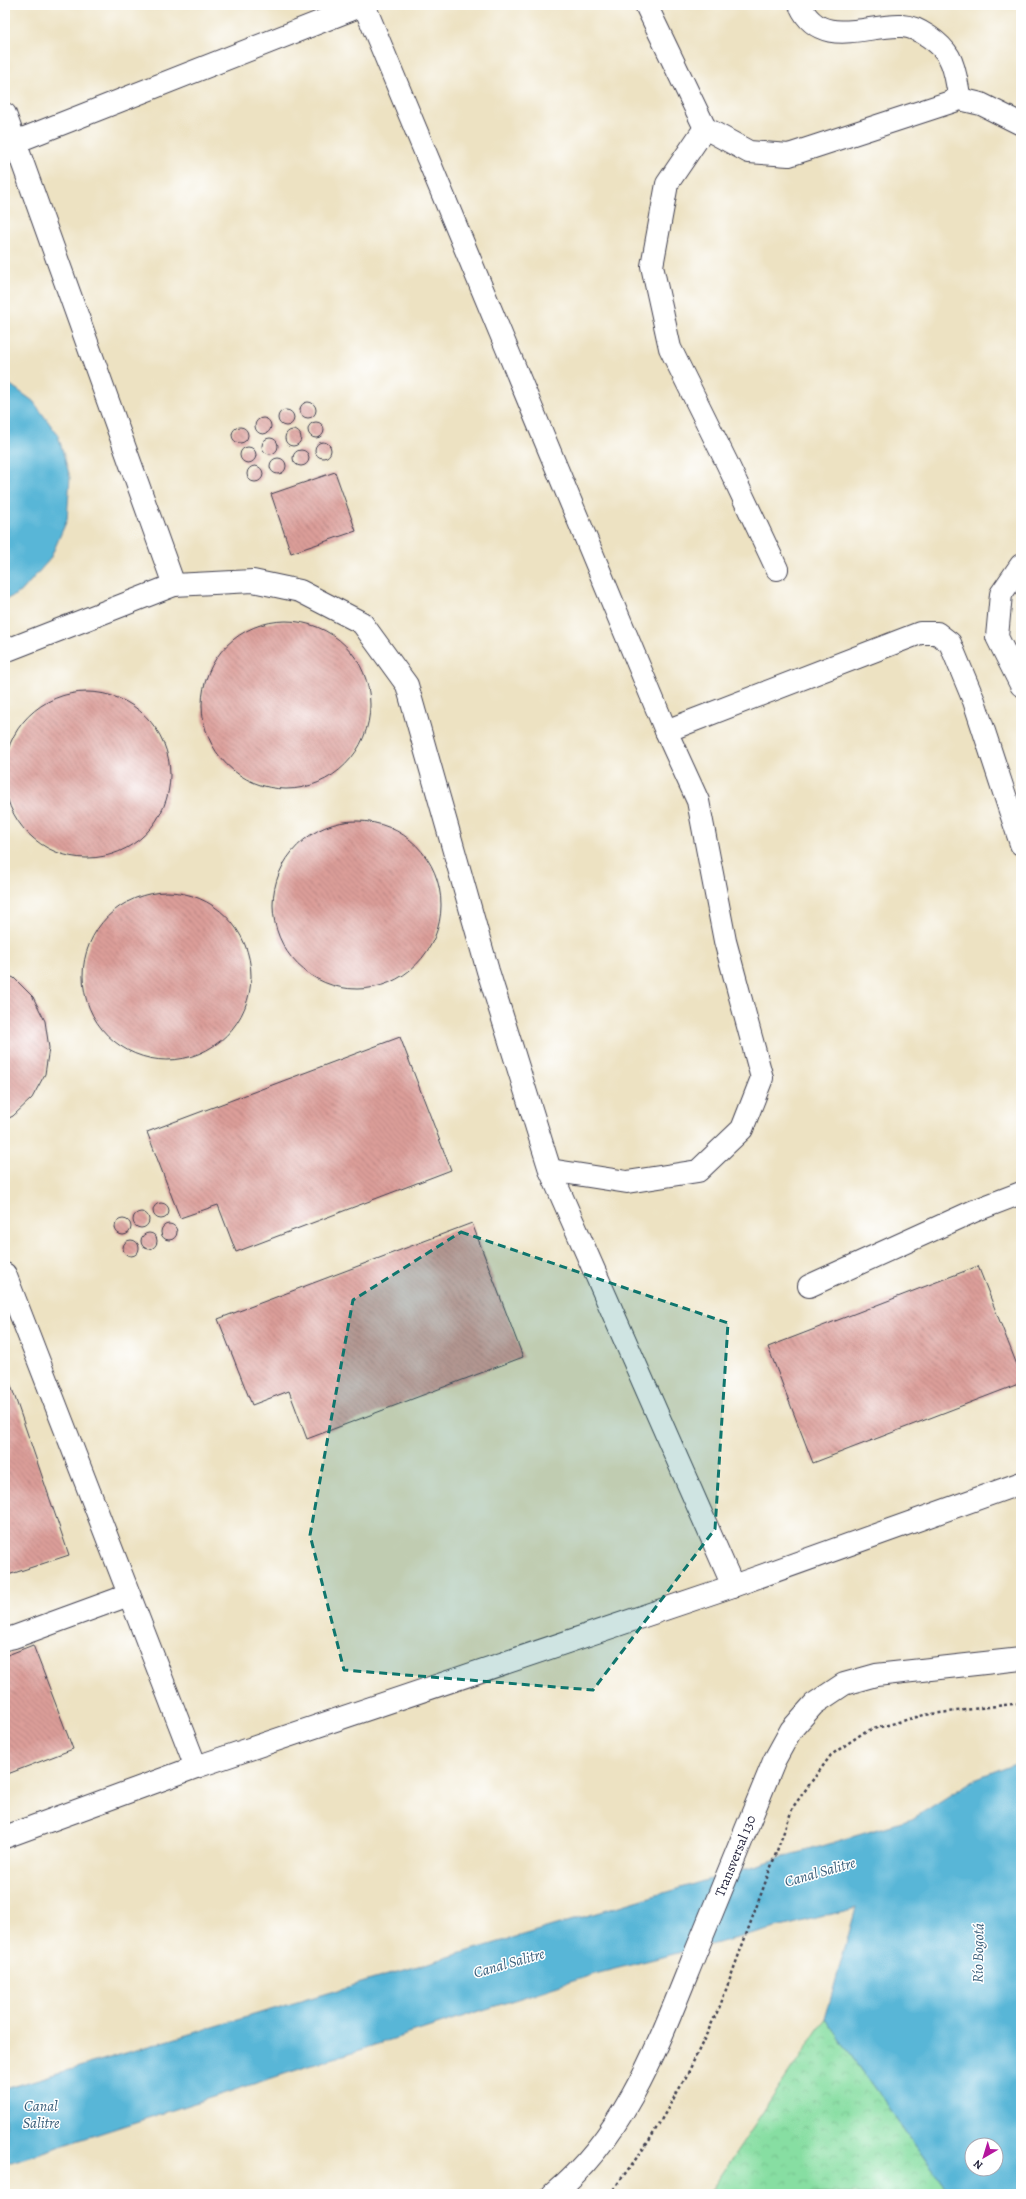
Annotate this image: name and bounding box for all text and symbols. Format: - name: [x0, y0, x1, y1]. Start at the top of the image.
- street label: Transversal 130: [710, 1812, 761, 1900]
- water label: Canal Salitre: [782, 1852, 858, 1892]
- water label: Río Bogotá: [967, 1923, 989, 1983]
- water label: Canal Salitre: [471, 1943, 547, 1983]
- water label: Canal Salitre: [23, 2096, 60, 2133]
- north arrow: [964, 2137, 1004, 2177]
- text: N: [970, 2156, 986, 2173]

